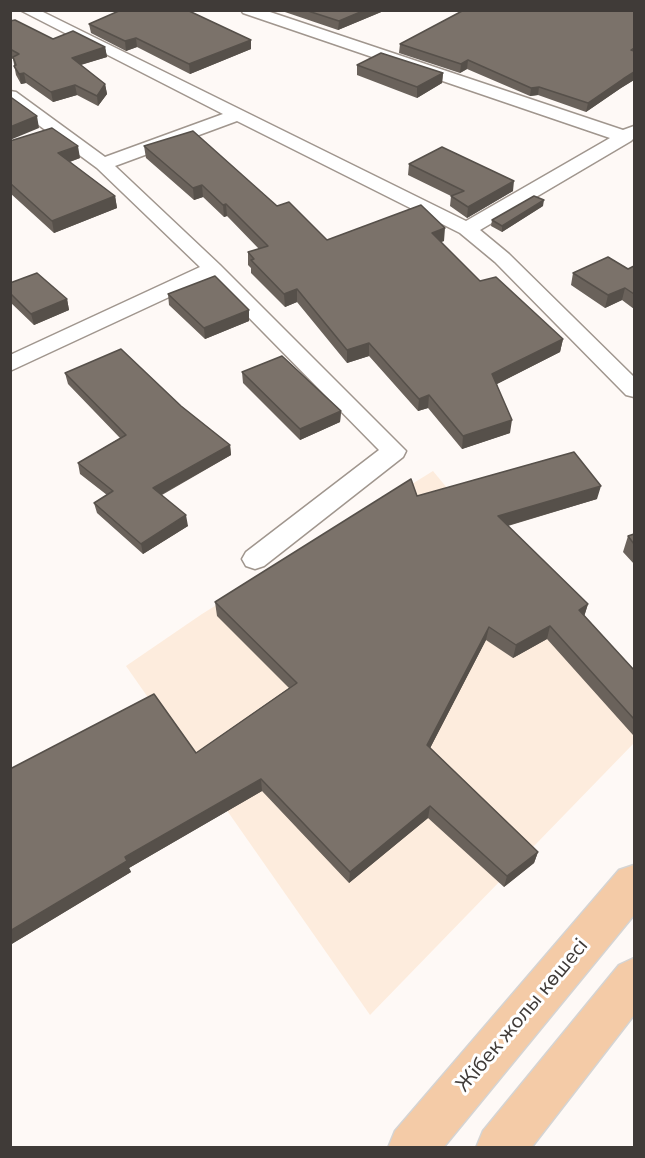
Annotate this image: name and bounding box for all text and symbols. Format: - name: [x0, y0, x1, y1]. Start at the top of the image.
- street label: Жібек жолы көшесі: [452, 934, 594, 1098]

